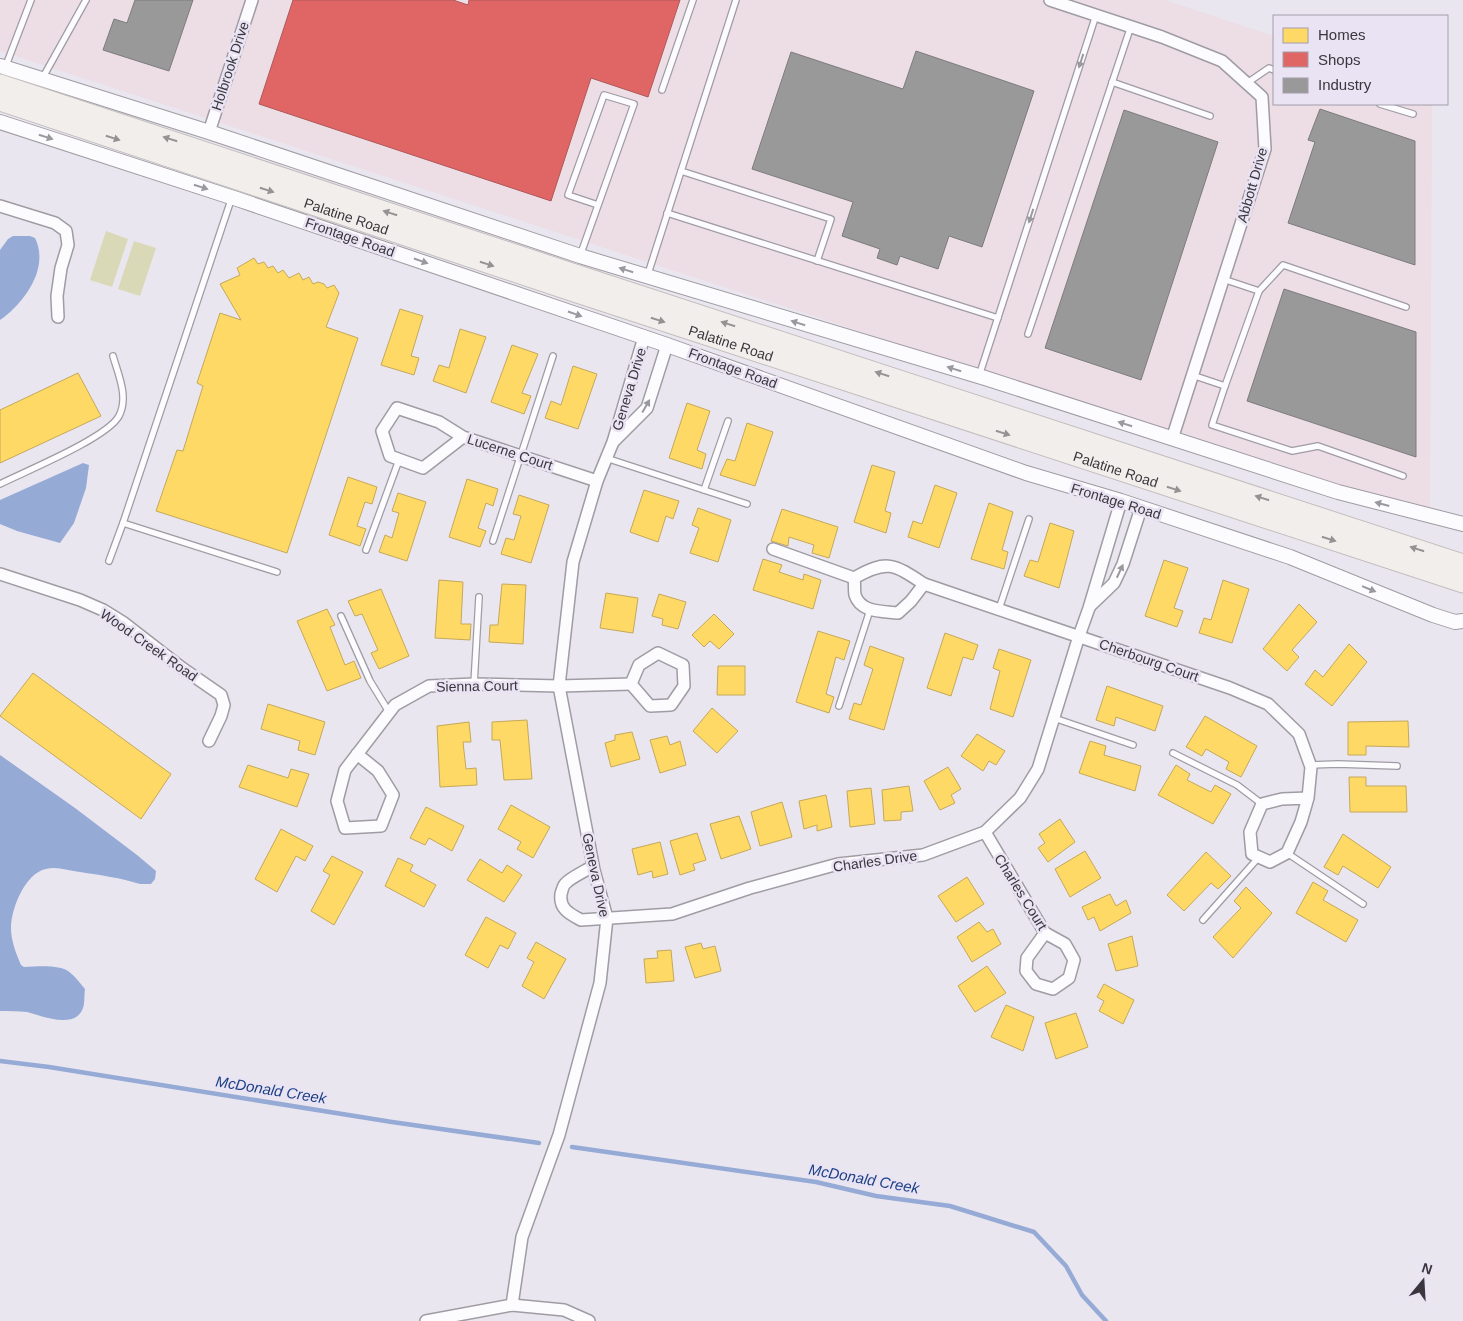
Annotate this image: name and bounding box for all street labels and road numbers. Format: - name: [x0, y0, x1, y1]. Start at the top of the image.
- street label: Holbrook Drive: [208, 19, 252, 113]
- street label: Abbott Drive: [1234, 146, 1270, 224]
- street label: Palatine Road: [302, 195, 391, 238]
- street label: Frontage Road: [303, 214, 397, 260]
- street label: Palatine Road: [687, 322, 775, 365]
- street label: Frontage Road: [686, 345, 780, 391]
- street label: Geneva Drive: [609, 346, 649, 432]
- street label: Lucerne Court: [465, 431, 555, 473]
- street label: Palatine Road: [1071, 448, 1160, 491]
- street label: Frontage Road: [1069, 480, 1163, 522]
- street label: Wood Creek Road: [97, 605, 201, 685]
- street label: Cherbourg Court: [1097, 635, 1201, 685]
- street label: Sienna Court: [436, 677, 518, 695]
- street label: Geneva Drive: [579, 831, 613, 919]
- street label: Charles Drive: [832, 847, 918, 875]
- street label: Charles Court: [991, 851, 1051, 933]

